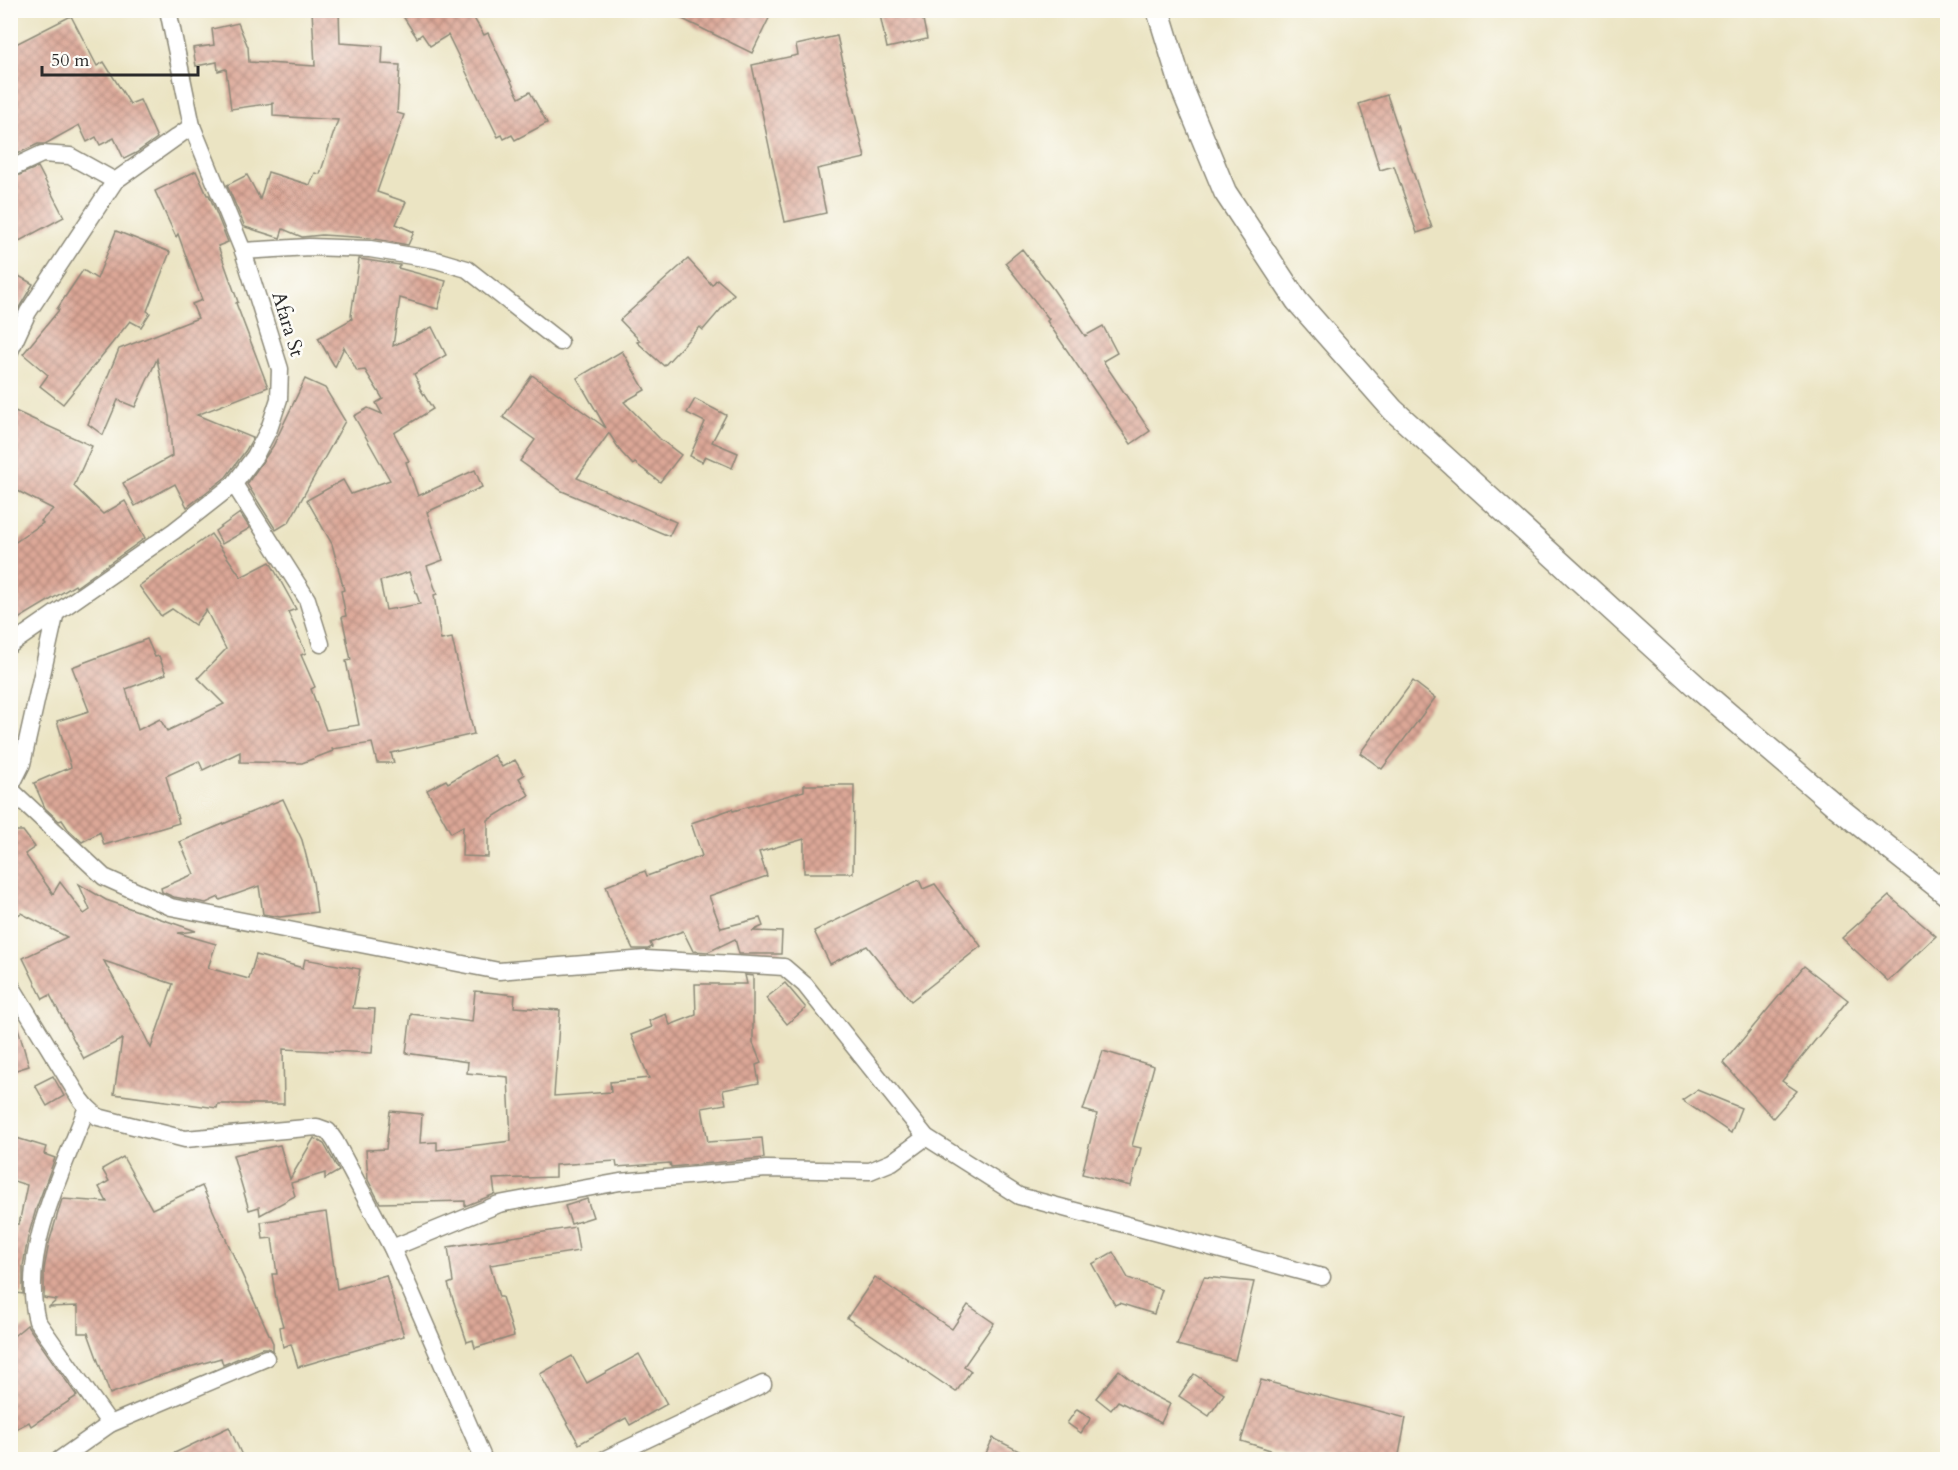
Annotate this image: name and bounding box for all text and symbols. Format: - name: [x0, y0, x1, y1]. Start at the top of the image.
- scale bar: [42, 39, 198, 77]
- text: 50 m: [51, 48, 90, 73]
- street label: Afara St: [265, 288, 311, 360]

